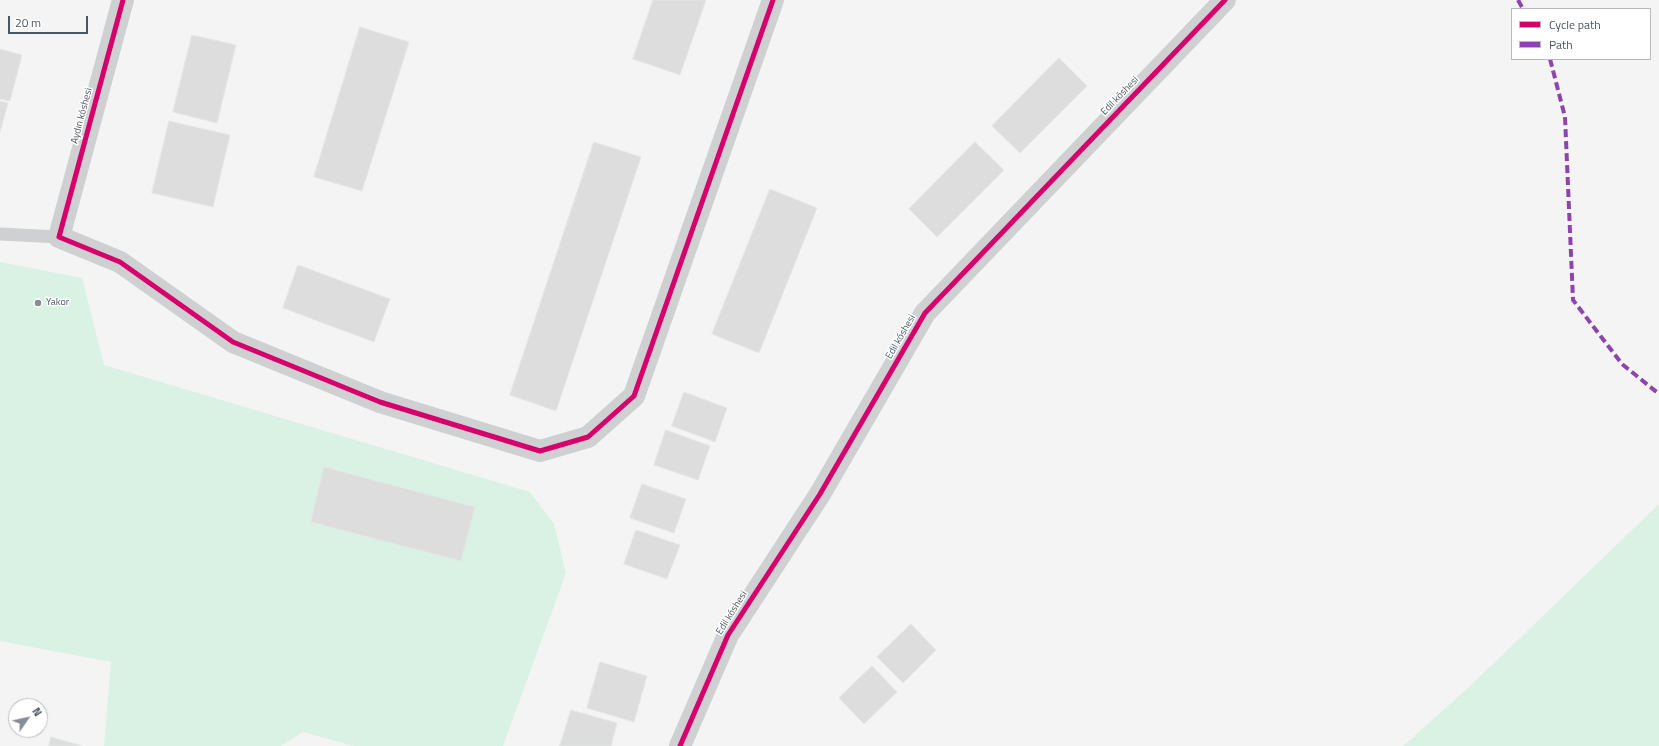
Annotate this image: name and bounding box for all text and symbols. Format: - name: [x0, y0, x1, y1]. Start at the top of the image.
- scale bar: [10, 8, 90, 34]
- legend: [1511, 8, 1651, 60]
- text: 20 m: [15, 13, 41, 32]
- text: Cycle path: [1549, 15, 1601, 34]
- text: Path: [1549, 35, 1573, 54]
- street label: Edil kóshesi: [1099, 74, 1141, 118]
- street label: Aydın kóshesi: [69, 87, 95, 145]
- place label: Yakor: [46, 297, 69, 309]
- marker: Yakor: [33, 298, 43, 308]
- street label: Edil kóshesi: [883, 313, 919, 361]
- street label: Edil kóshesi: [714, 589, 750, 637]
- north arrow: [8, 698, 48, 738]
- text: N: [28, 704, 46, 719]

